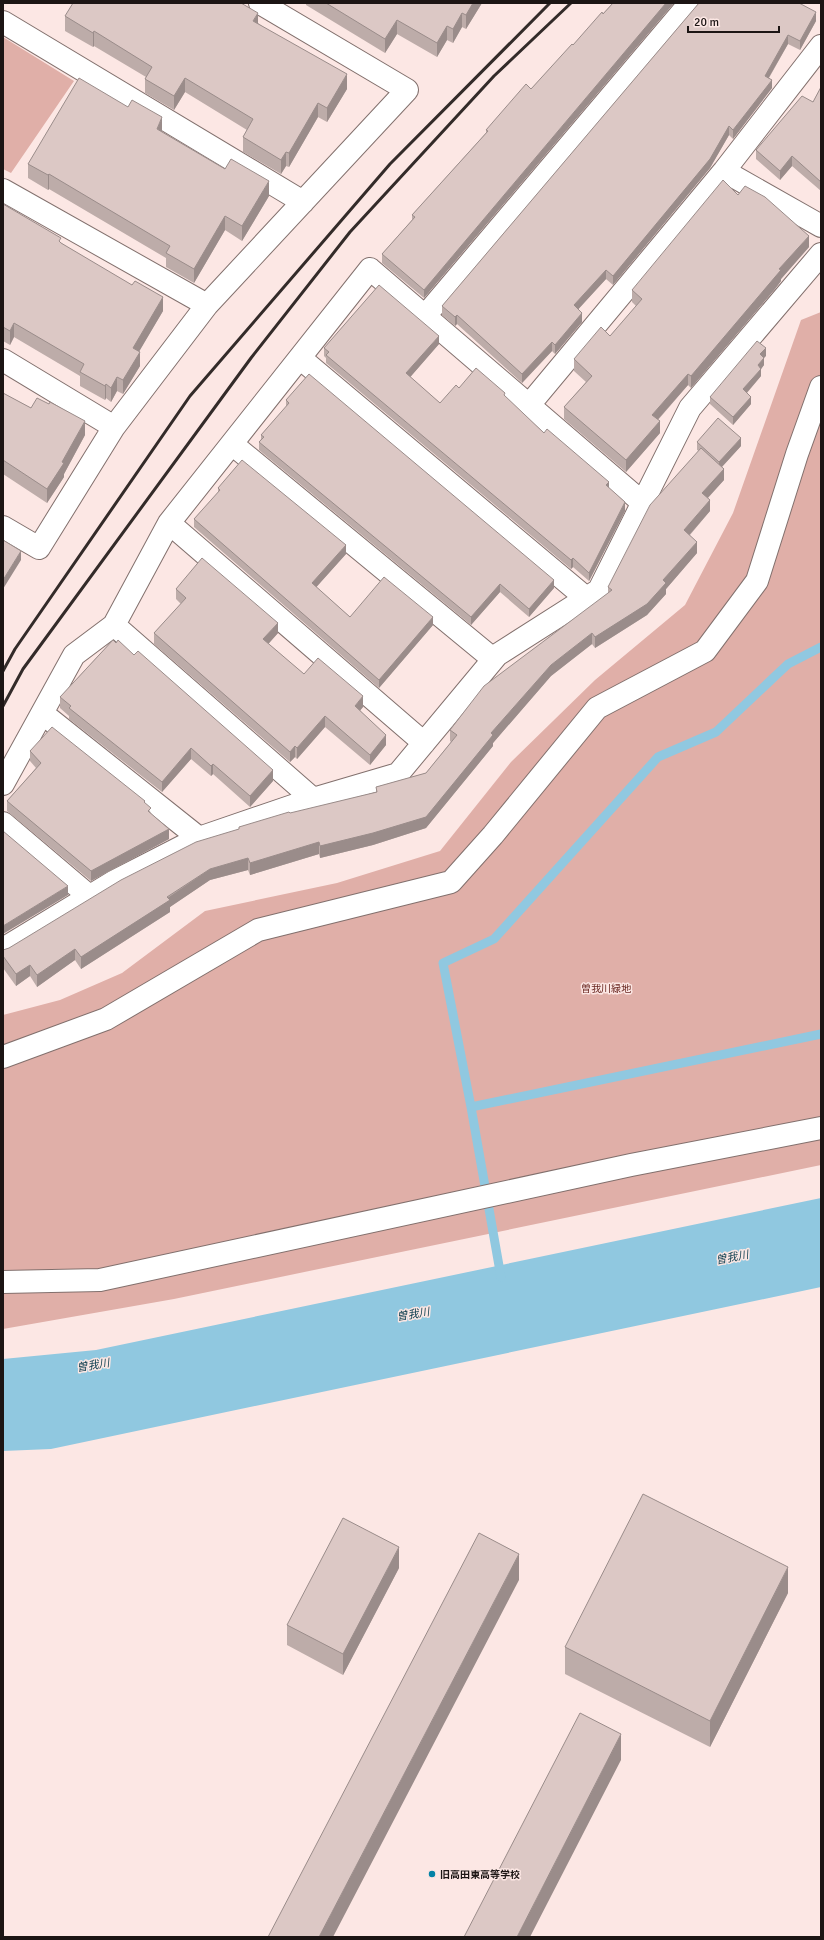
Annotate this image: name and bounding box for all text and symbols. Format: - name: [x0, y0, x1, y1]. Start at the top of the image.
- scale bar: [688, 8, 779, 34]
- text: 20 m: [694, 15, 719, 30]
- park label: 曽我川緑地: [581, 983, 632, 995]
- water label: 曽我川: [715, 1248, 751, 1267]
- water label: 曽我川: [396, 1305, 431, 1323]
- water label: 曽我川: [76, 1356, 111, 1374]
- marker: 旧高田東高等学校: [427, 1869, 437, 1879]
- place label: 旧高田東高等学校: [440, 1869, 520, 1881]

